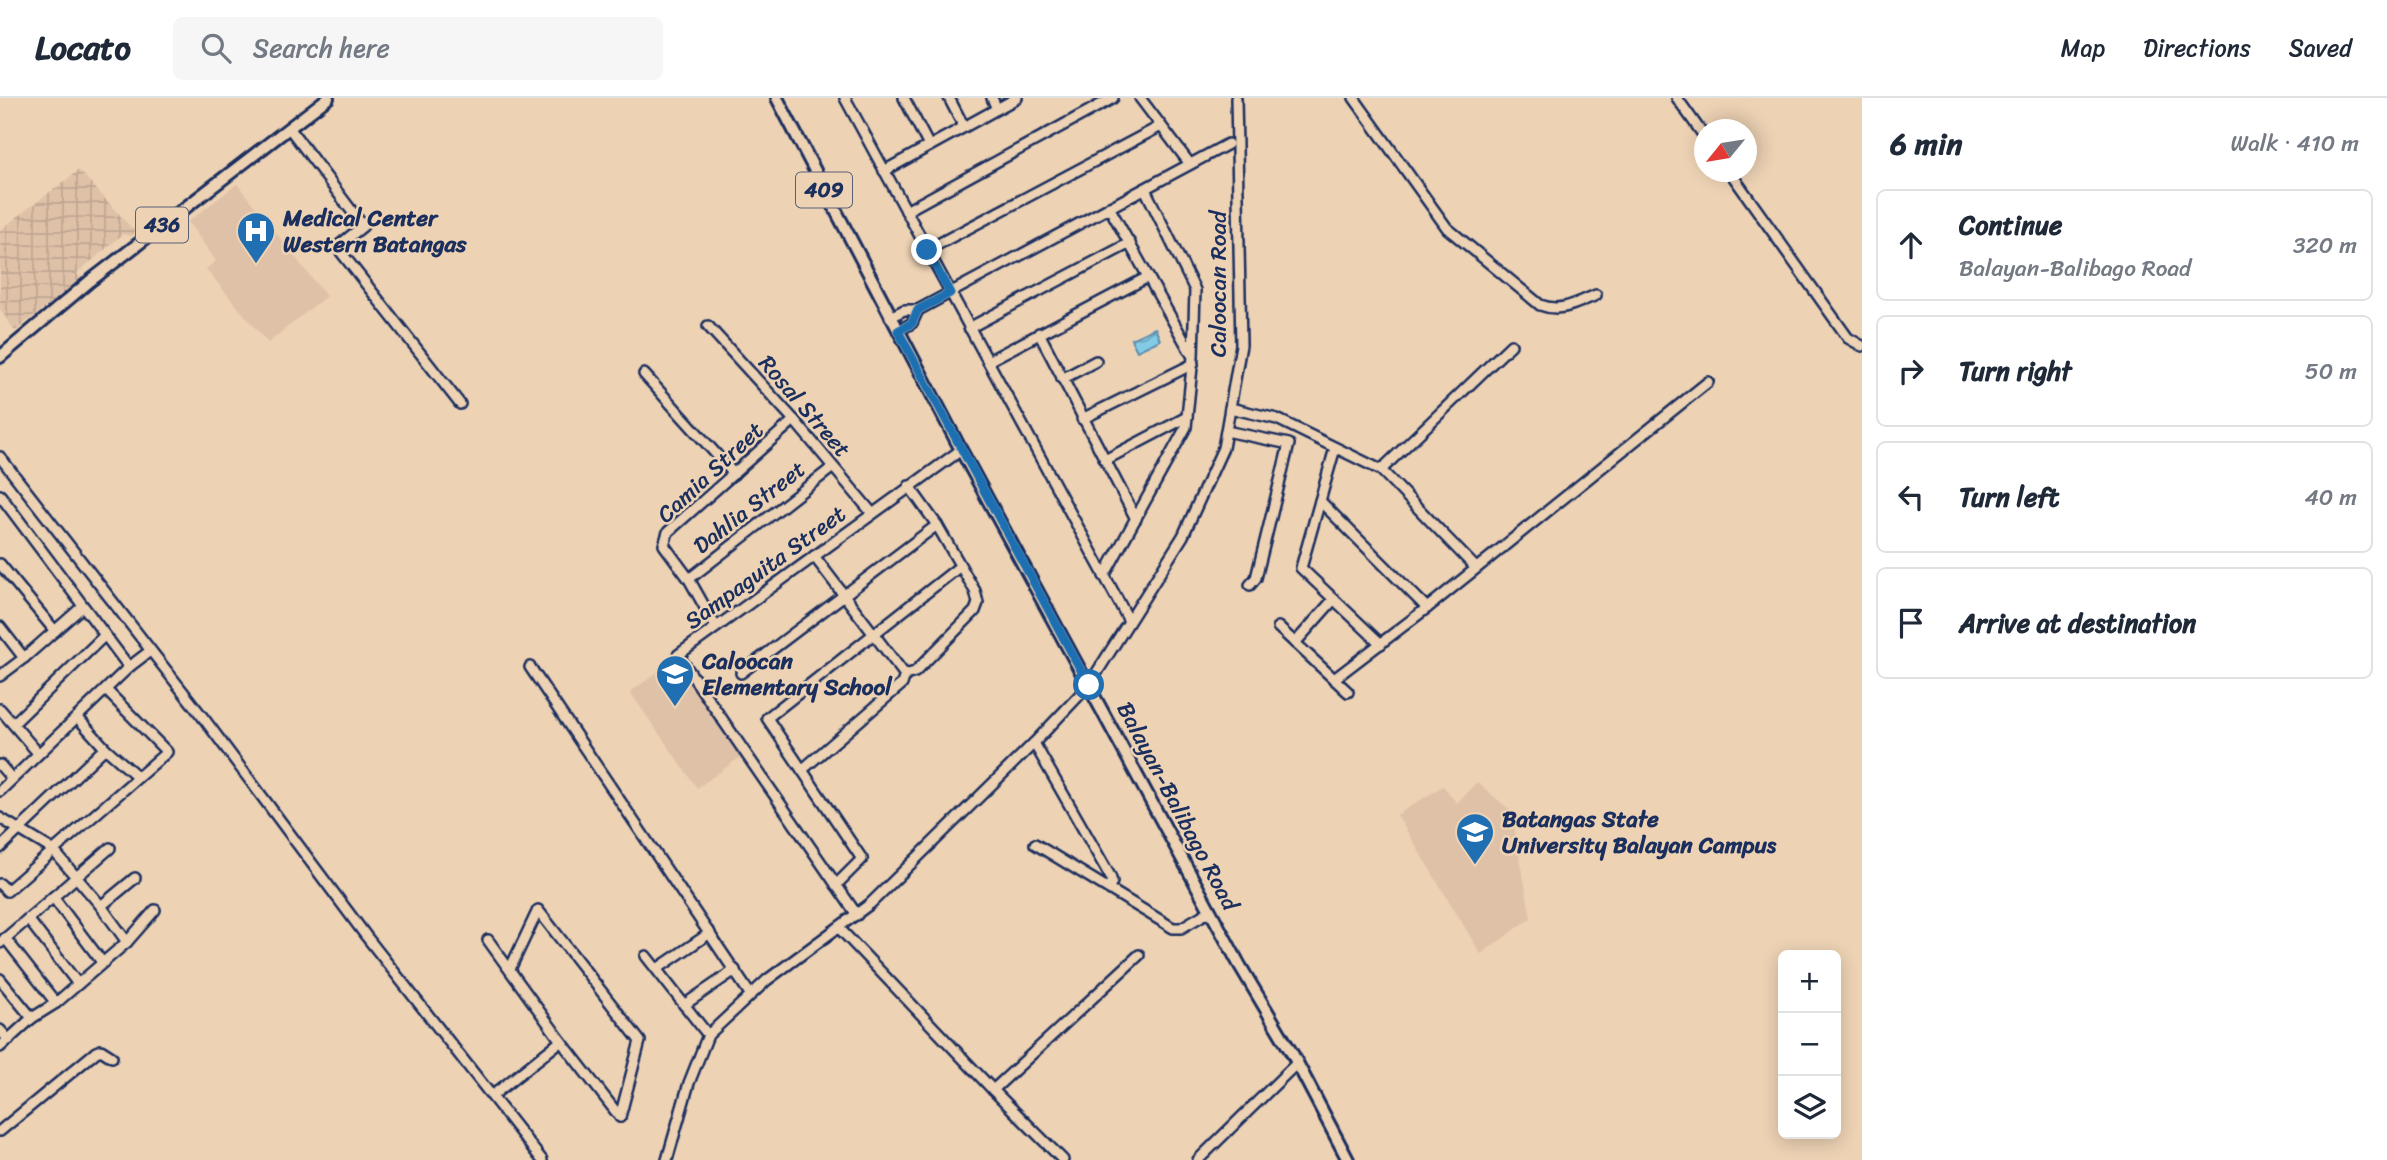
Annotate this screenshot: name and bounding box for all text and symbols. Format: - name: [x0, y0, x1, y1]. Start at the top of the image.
- search box: [173, 17, 663, 80]
- text: Locato: [35, 19, 131, 77]
- text: Search here: [253, 25, 390, 71]
- text: Map: [2061, 27, 2105, 69]
- text: Directions: [2143, 27, 2251, 69]
- text: Saved: [2289, 27, 2352, 69]
- icon: search: [197, 29, 235, 67]
- text: 6 min: [1890, 117, 1962, 171]
- north arrow: [1694, 119, 1757, 182]
- text: Walk · 410 m: [2230, 123, 2359, 164]
- road number: 409: [796, 172, 852, 208]
- place label: Medical Center Western Batangas: [282, 198, 467, 265]
- text: Continue: [1959, 202, 2062, 248]
- road number: 436: [136, 208, 188, 242]
- street label: Caloocan Road: [1198, 209, 1239, 357]
- hospital icon: Medical Center Western Batangas: [235, 210, 277, 265]
- text: 320 m: [2293, 225, 2357, 266]
- icon: ahead: [1892, 226, 1930, 264]
- route end: [911, 234, 942, 265]
- text: Balayan-Balibago Road: [1959, 248, 2191, 289]
- street label: Rosal Street: [748, 345, 862, 467]
- text: Turn right: [1959, 348, 2072, 394]
- text: 50 m: [2305, 351, 2357, 392]
- icon: right: [1892, 352, 1930, 390]
- street label: Camia Street: [647, 411, 774, 533]
- street label: Dahlia Street: [684, 450, 815, 565]
- text: Turn left: [1959, 474, 2059, 520]
- text: 40 m: [2304, 477, 2357, 518]
- icon: left: [1892, 478, 1930, 516]
- street label: Sampaguita Street: [676, 494, 855, 640]
- text: Arrive at destination: [1959, 600, 2196, 646]
- icon: arrive: [1892, 604, 1930, 642]
- place label: Caloocan Elementary School: [701, 641, 893, 708]
- school or university icon: Caloocan Elementary School: [654, 653, 696, 708]
- route start: [1073, 669, 1104, 700]
- street label: Balayan-Balibago Road: [1105, 694, 1251, 920]
- place label: Batangas State University Balayan Campus: [1502, 799, 1777, 866]
- school or university icon: Batangas State University Balayan Campus: [1454, 811, 1496, 866]
- map controls: [1778, 950, 1841, 1139]
- button: +: [1778, 950, 1841, 1013]
- button: −: [1778, 1013, 1841, 1076]
- button: layers: [1778, 1076, 1841, 1139]

